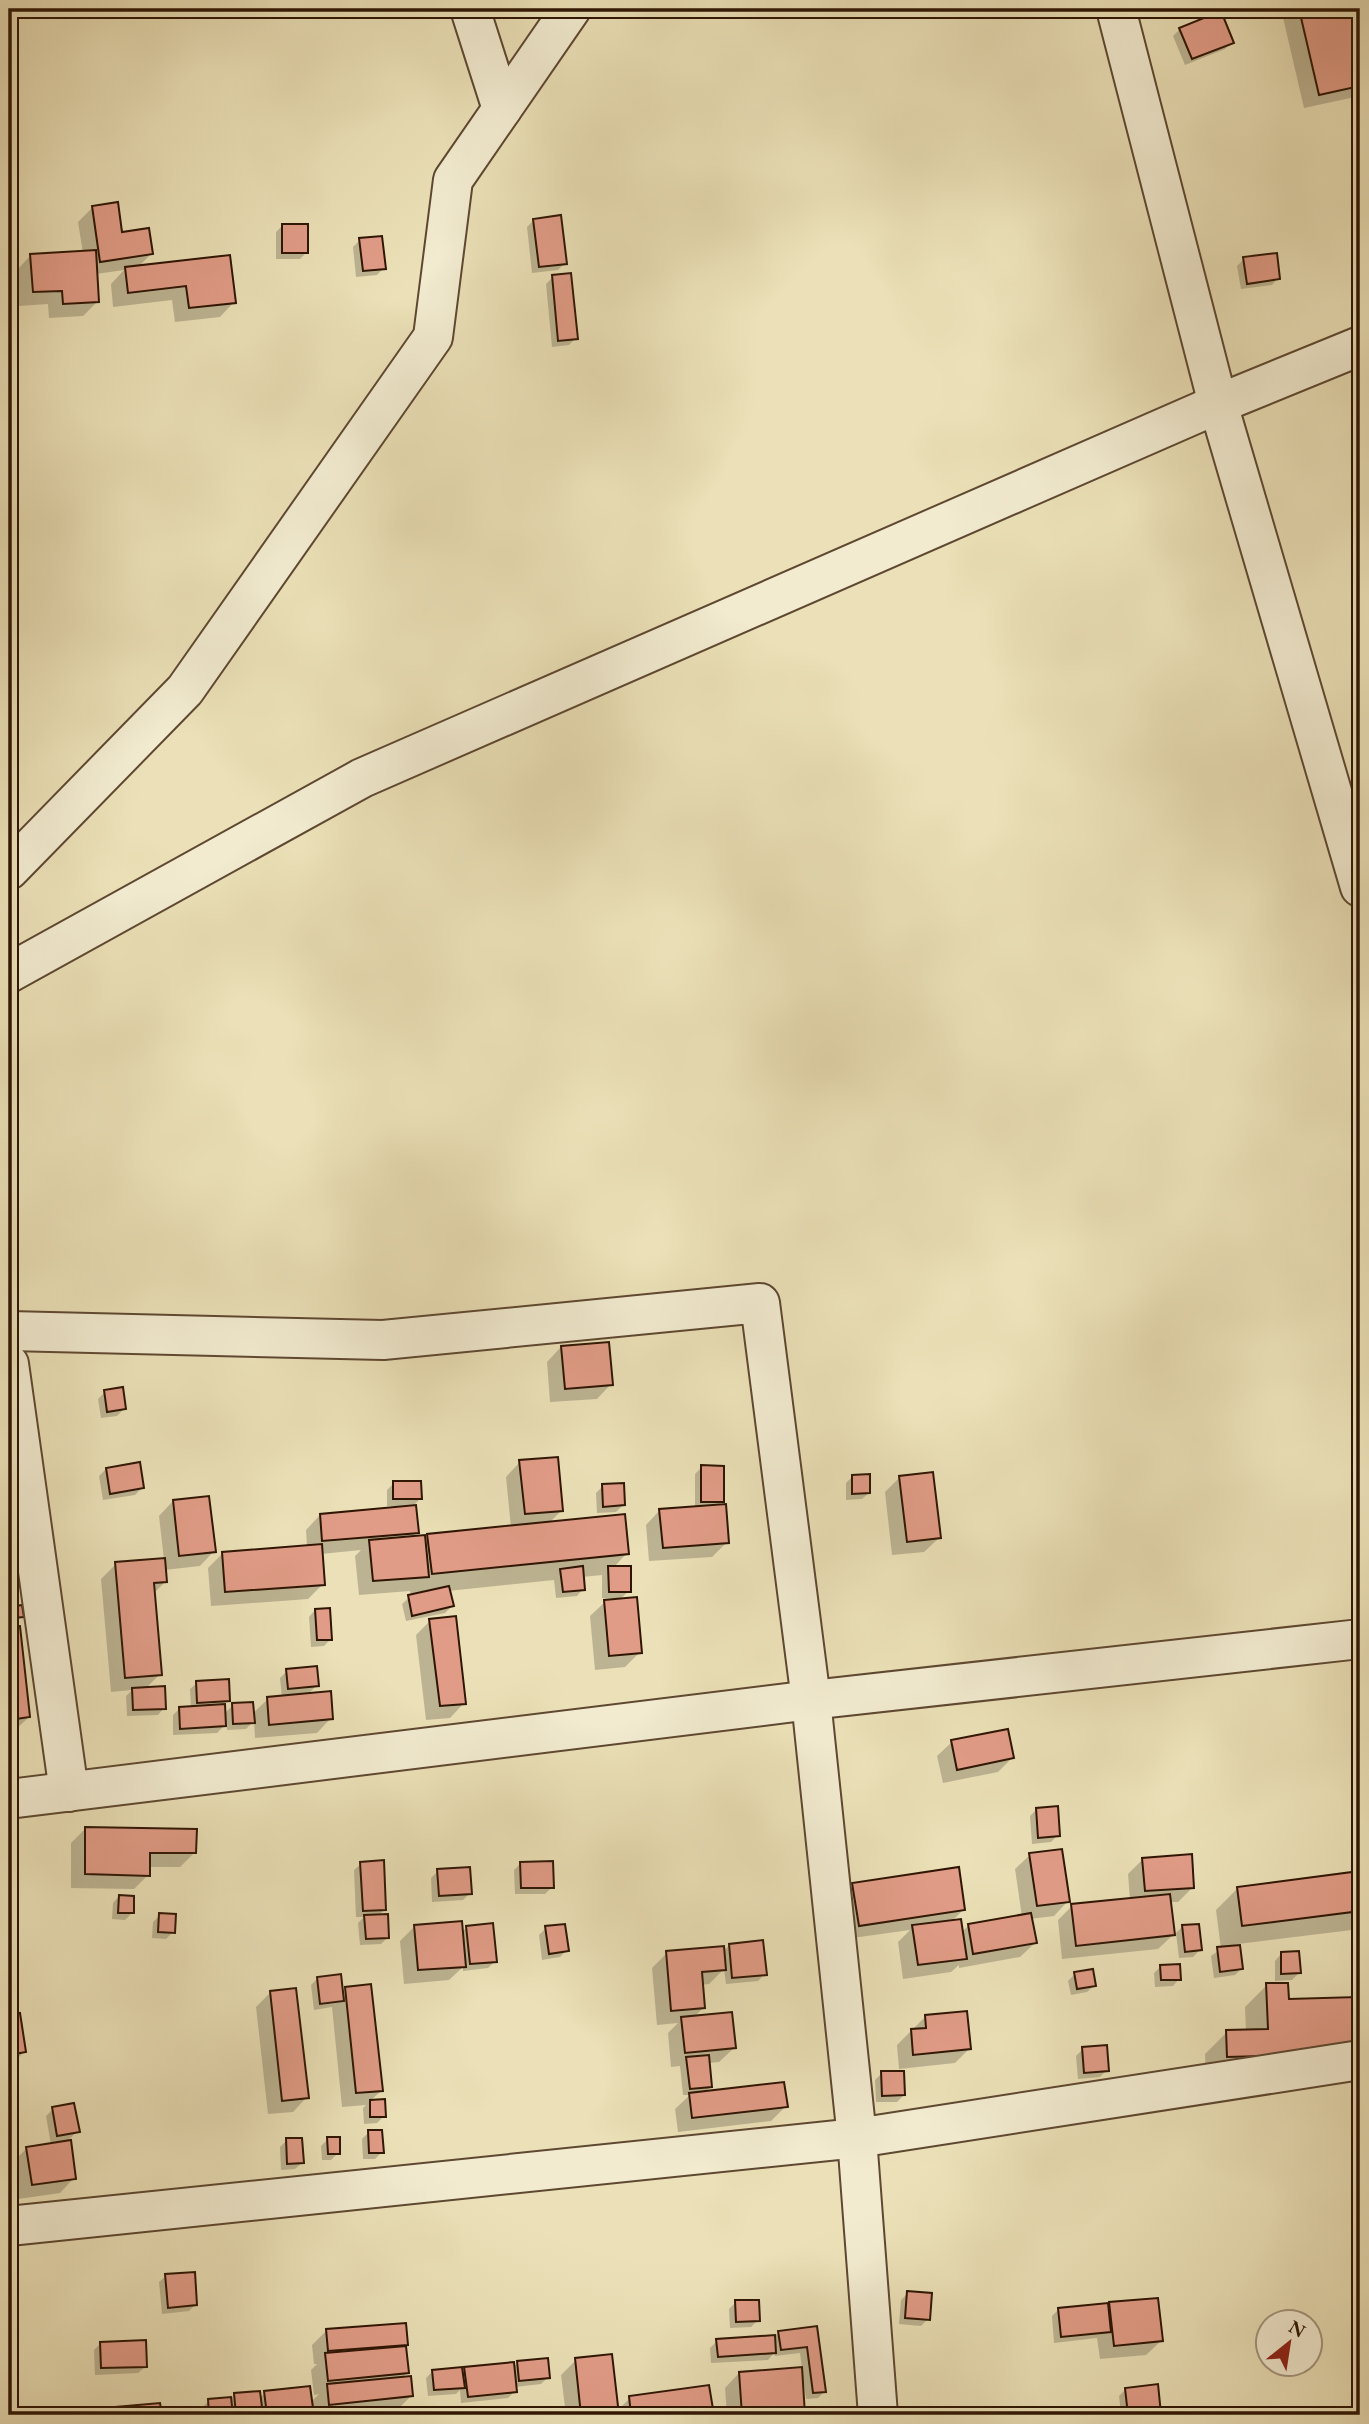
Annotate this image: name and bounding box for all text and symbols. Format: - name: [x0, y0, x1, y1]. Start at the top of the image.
- north arrow: [1254, 2308, 1324, 2378]
- text: N: [1284, 2314, 1311, 2344]

